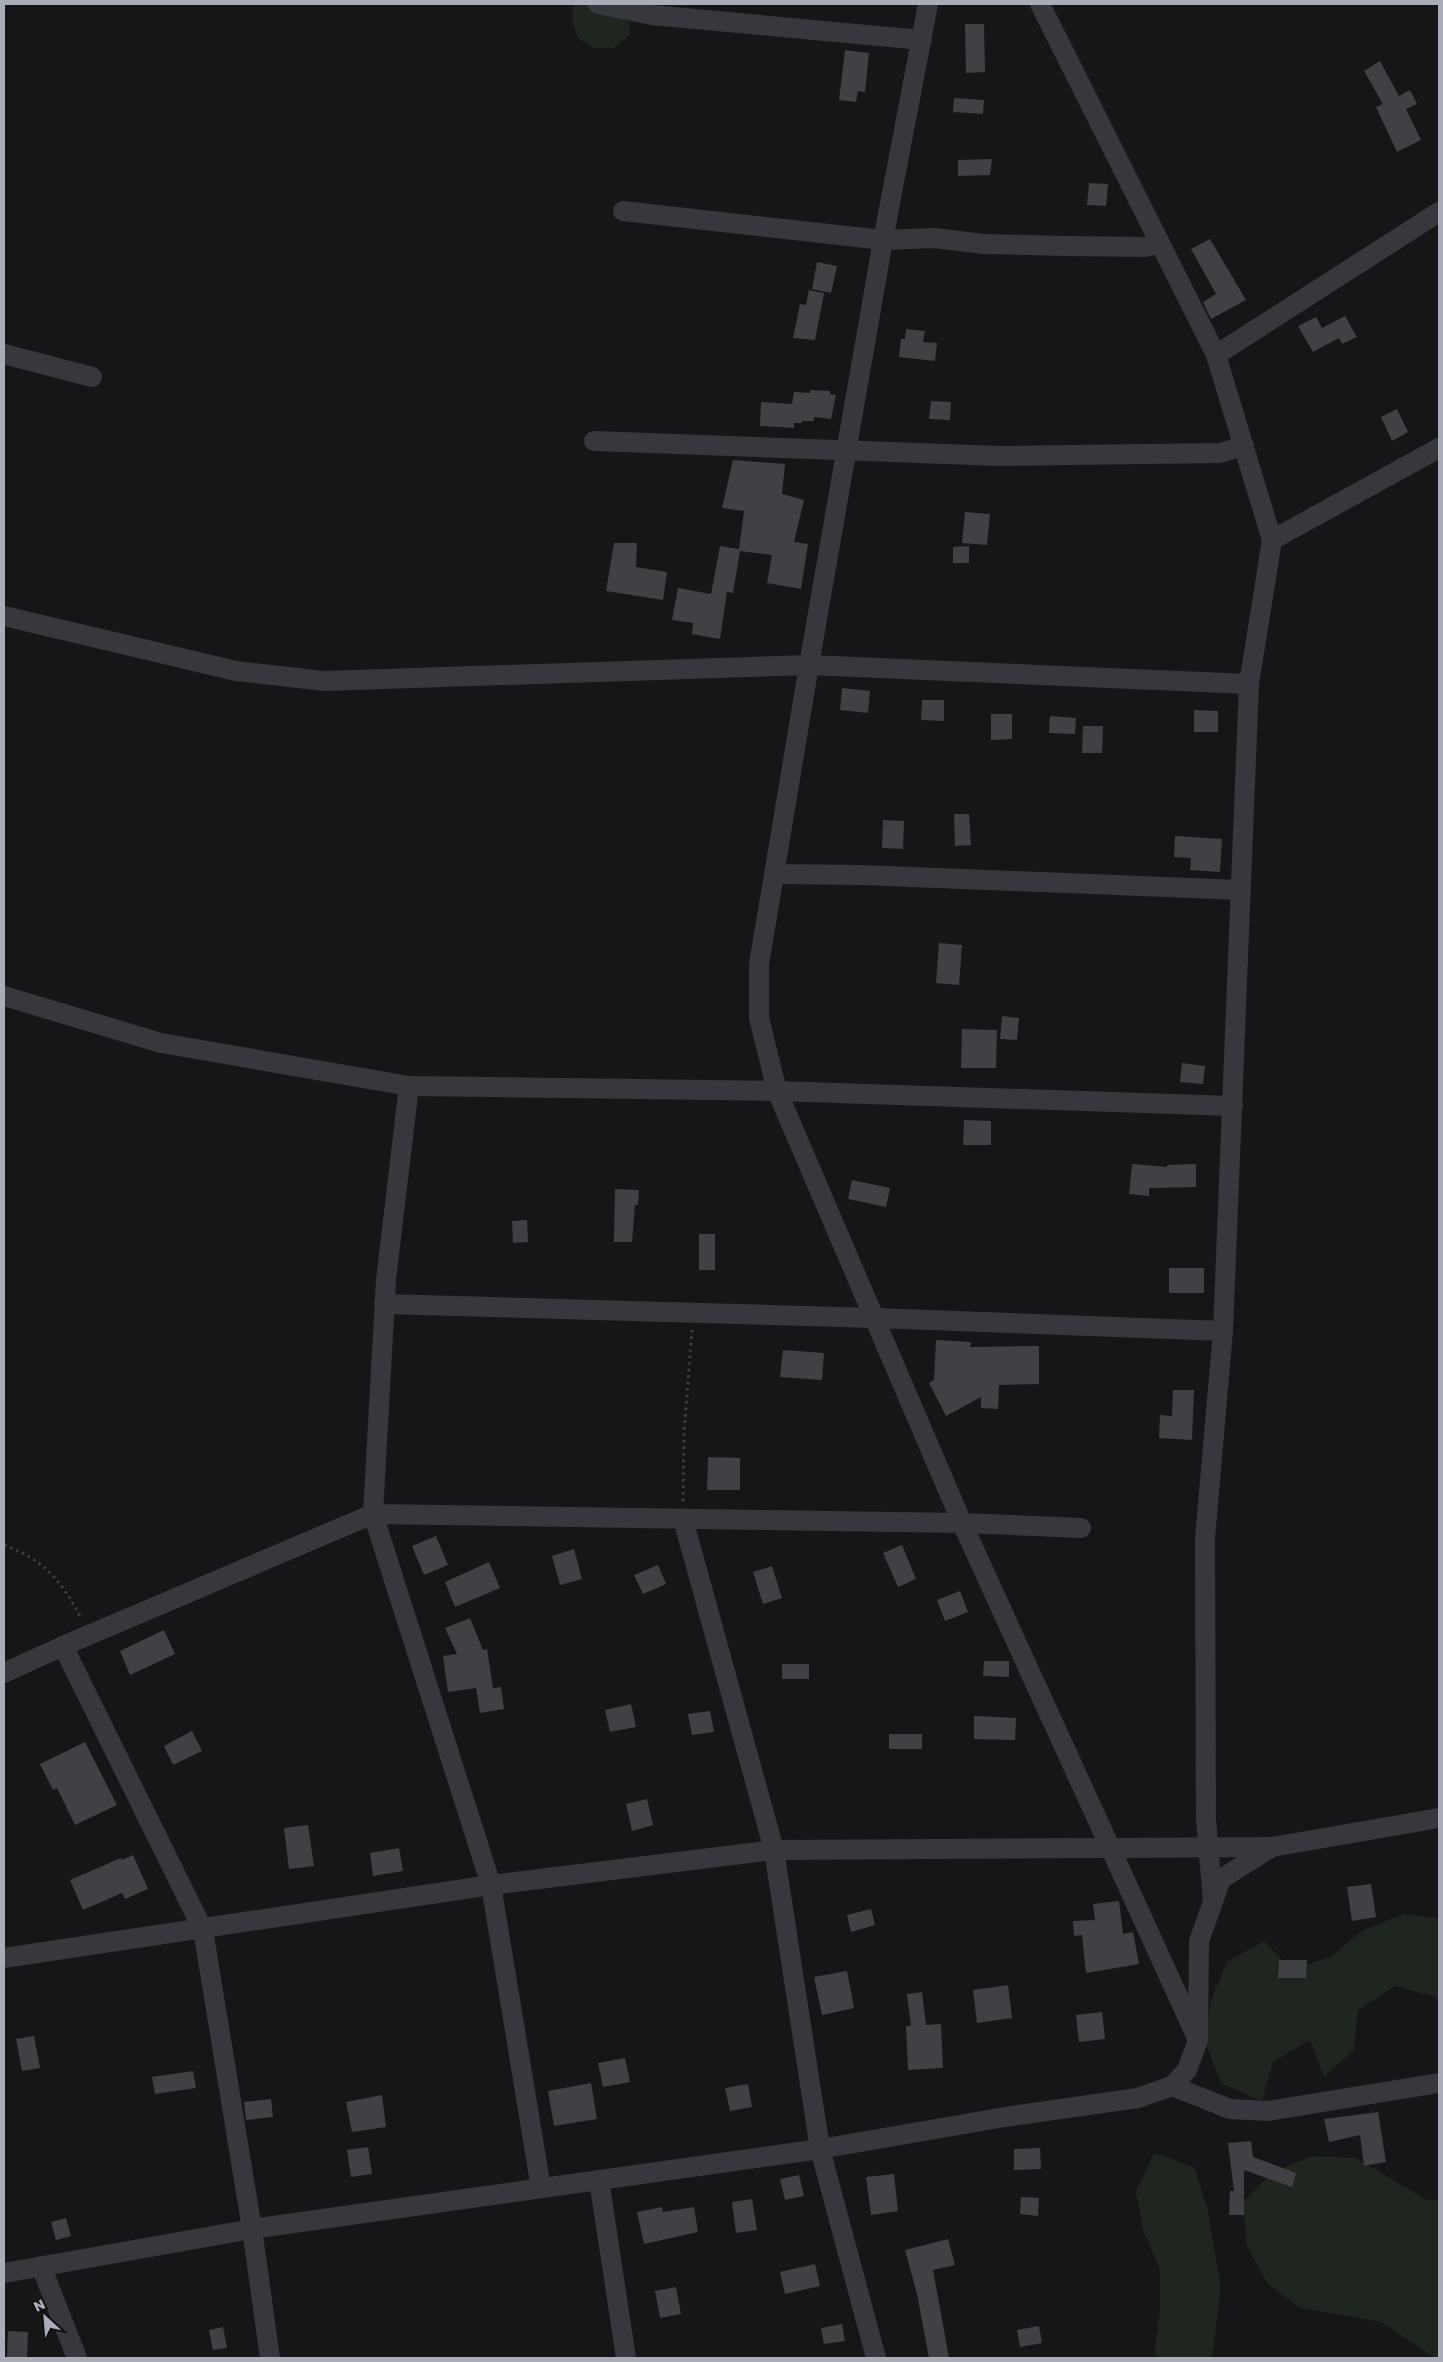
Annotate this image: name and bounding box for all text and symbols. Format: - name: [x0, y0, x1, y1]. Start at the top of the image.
- north arrow: [20, 2292, 70, 2342]
- text: N: [31, 2295, 48, 2315]

